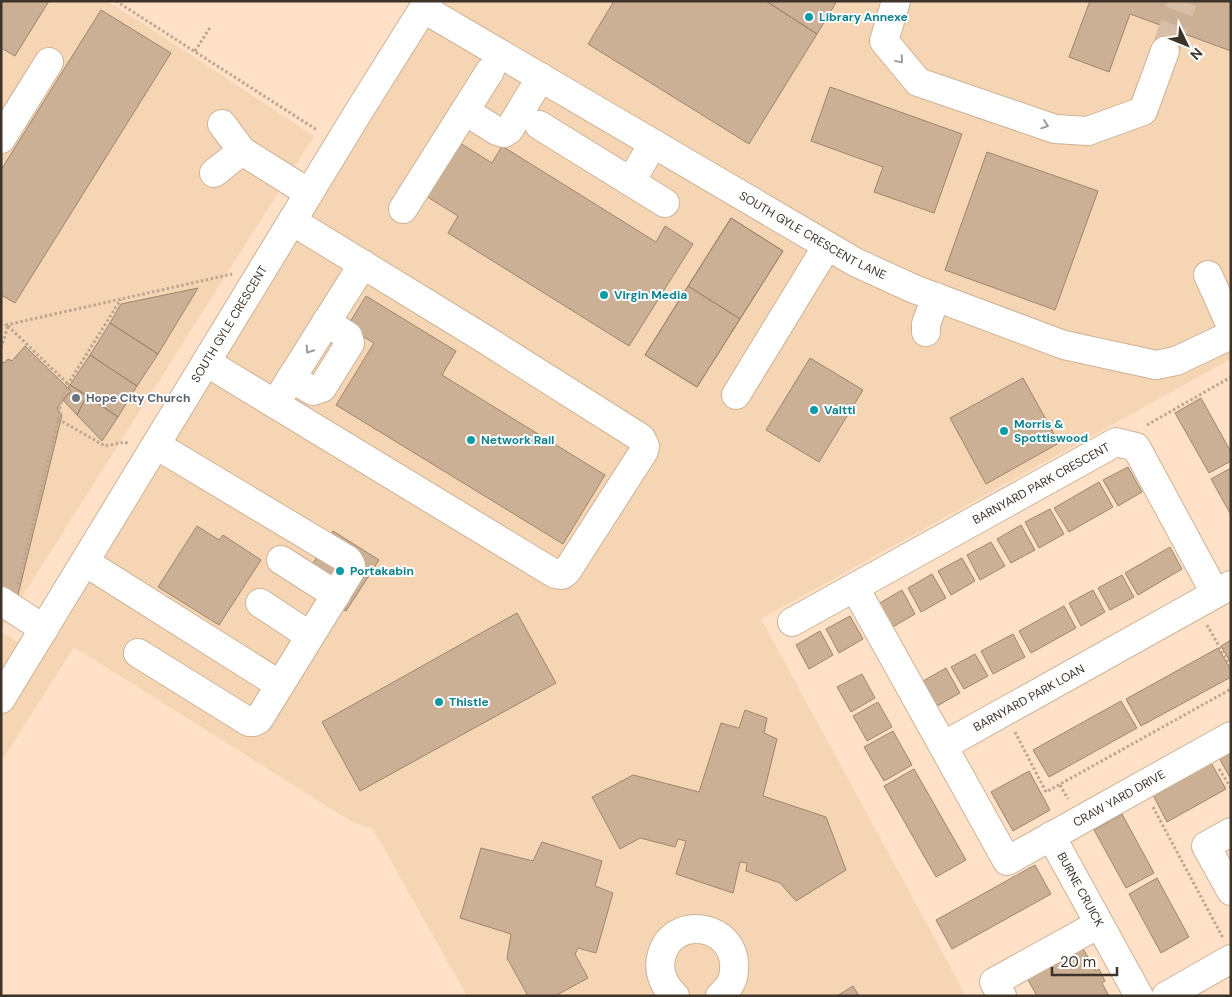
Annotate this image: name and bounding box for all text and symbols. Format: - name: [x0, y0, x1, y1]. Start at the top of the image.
- place label: Library Annexe: [819, 9, 908, 25]
- marker: Library Annexe: [803, 11, 815, 23]
- north arrow: [1162, 20, 1212, 70]
- text: N: [1186, 44, 1207, 64]
- one-way arrow: [895, 54, 903, 63]
- one-way arrow: [1041, 119, 1049, 129]
- street label: SOUTH GYLE CRESCENT LANE: [736, 188, 889, 283]
- street label: SOUTH GYLE CRESCENT: [188, 262, 271, 385]
- place label: Virgin Media: [614, 287, 687, 303]
- marker: Virgin Media: [598, 289, 610, 301]
- one-way arrow: [306, 344, 315, 353]
- place label: Hope City Church: [86, 390, 190, 406]
- marker: Hope City Church: [70, 392, 82, 404]
- place label: Valtti: [824, 402, 856, 418]
- marker: Valtti: [808, 404, 820, 416]
- place label: Morris & Spottiswood: [1014, 416, 1088, 446]
- marker: Morris & Spottiswood: [998, 425, 1010, 437]
- place label: Network Rail: [481, 432, 555, 448]
- marker: Network Rail: [465, 434, 477, 446]
- street label: BARNYARD PARK CRESCENT: [970, 439, 1113, 528]
- place label: Portakabin: [350, 563, 414, 579]
- marker: Portakabin: [334, 565, 346, 577]
- street label: BARNYARD PARK LOAN: [971, 661, 1087, 735]
- place label: Thistle: [449, 694, 489, 710]
- marker: Thistle: [433, 696, 445, 708]
- street label: CRAW YARD DRIVE: [1070, 766, 1168, 831]
- street label: BURNE CRUICK: [1053, 849, 1107, 929]
- scale bar: [1052, 944, 1117, 976]
- text: 20 m: [1060, 952, 1096, 972]

